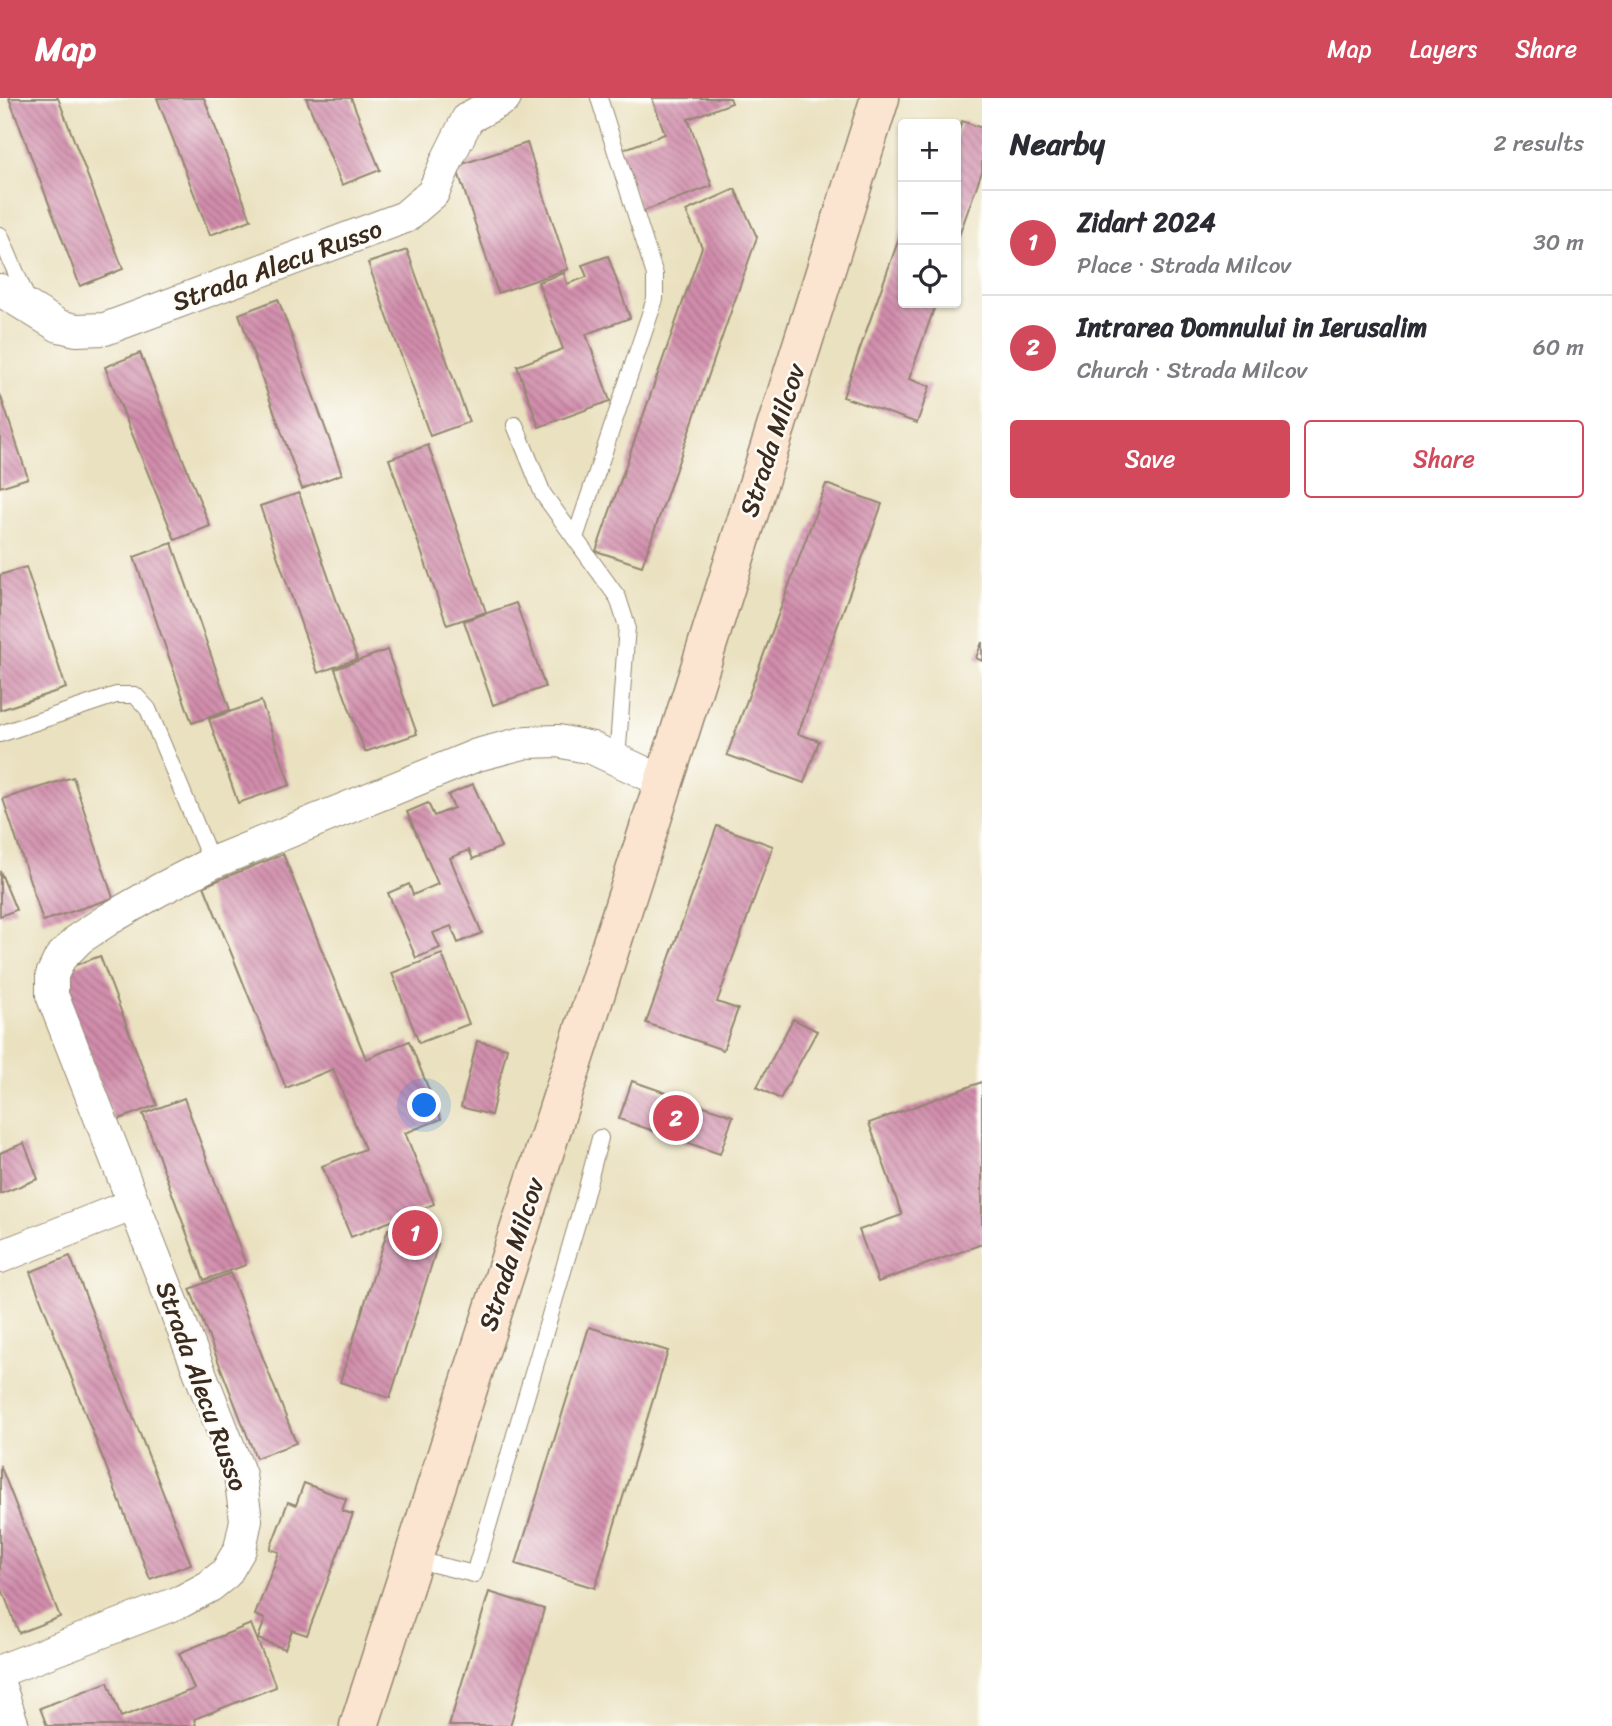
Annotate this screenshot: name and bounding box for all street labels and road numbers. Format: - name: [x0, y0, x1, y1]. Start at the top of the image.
- street label: Strada Alecu Russo: [165, 206, 389, 324]
- street label: Strada Milcov: [726, 356, 819, 523]
- street label: Strada Milcov: [465, 1170, 558, 1337]
- street label: Strada Alecu Russo: [143, 1274, 261, 1498]

